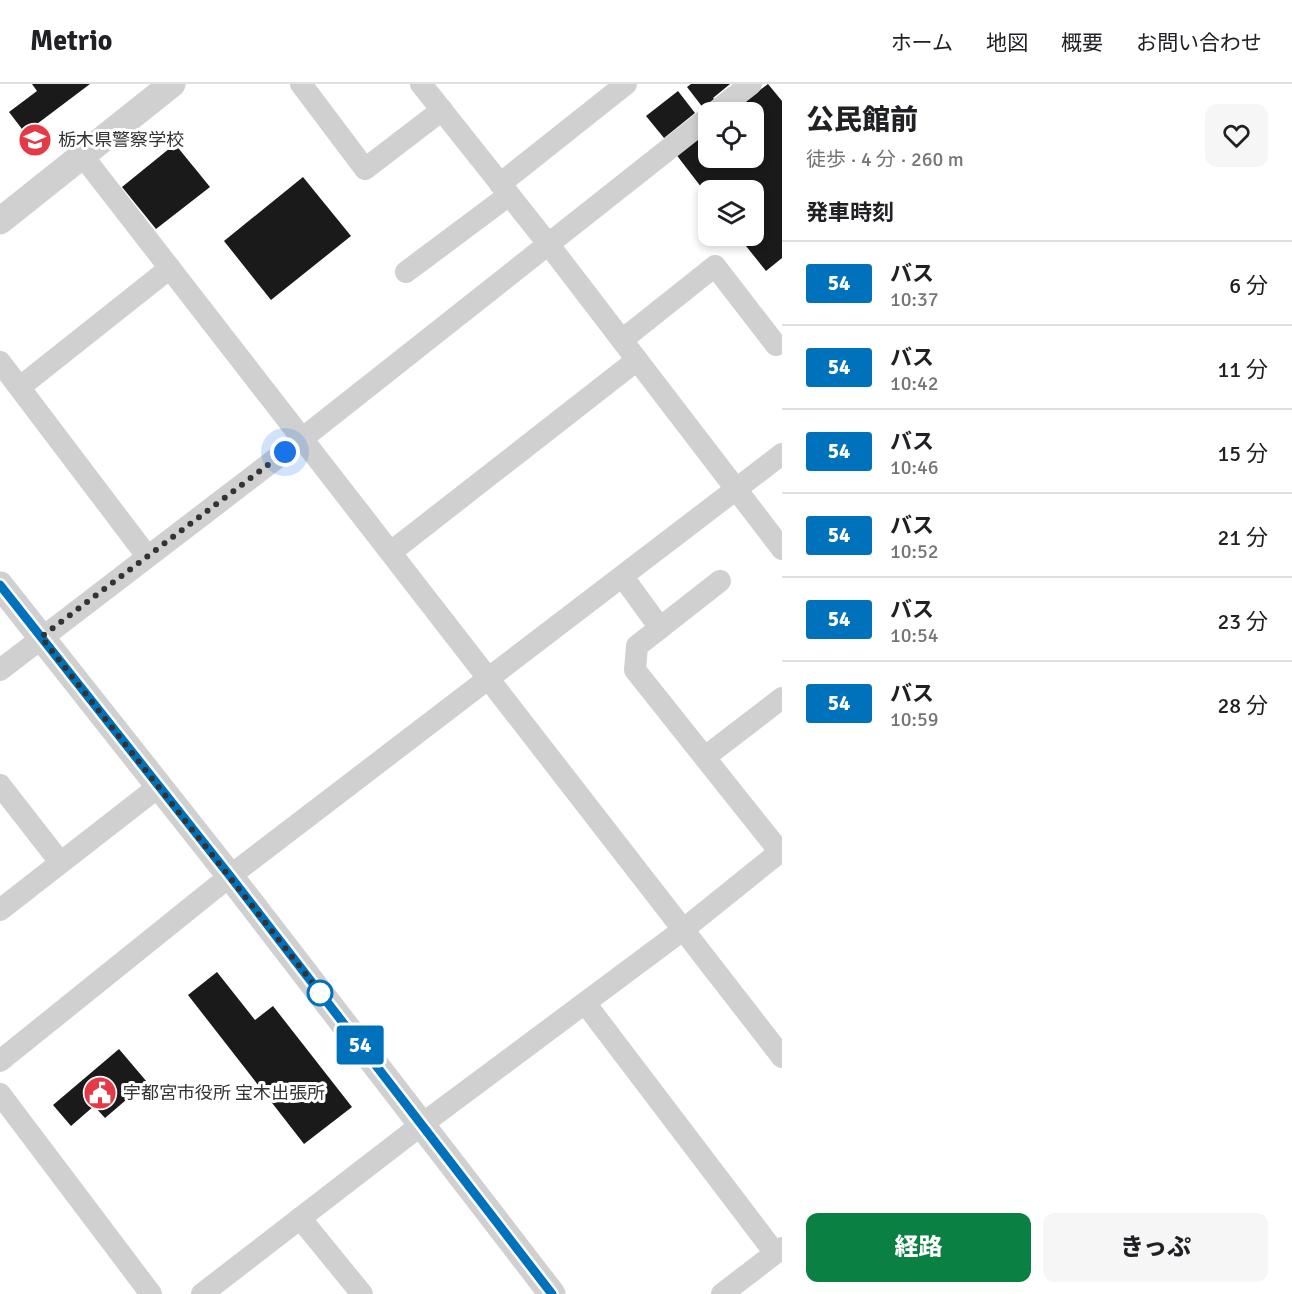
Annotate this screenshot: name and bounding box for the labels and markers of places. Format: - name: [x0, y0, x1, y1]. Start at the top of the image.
- school or university icon: 栃木県警察学校: [17, 122, 53, 158]
- place label: 栃木県警察学校: [58, 129, 184, 151]
- unlabelled marker: [307, 980, 333, 1006]
- public building icon: 宇都宮市役所 宝木出張所: [82, 1075, 118, 1111]
- place label: 宇都宮市役所 宝木出張所: [123, 1082, 325, 1104]

